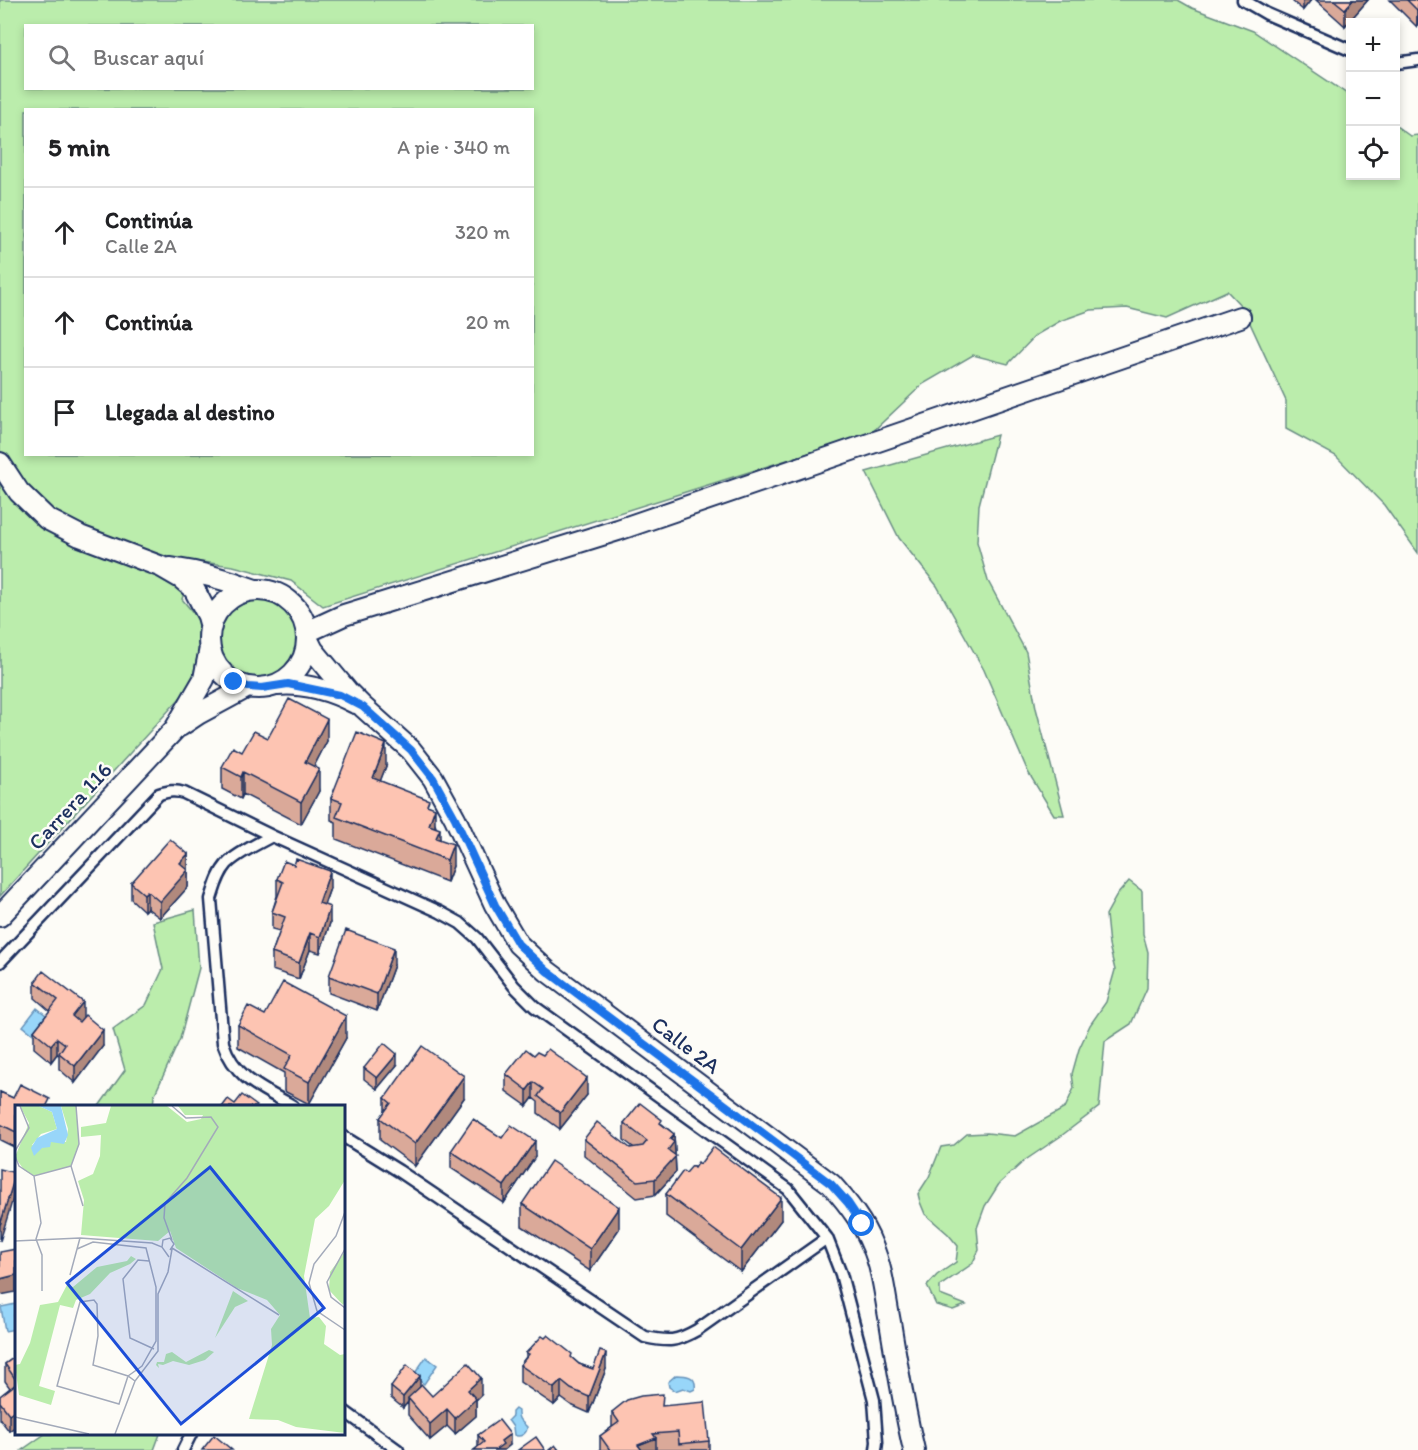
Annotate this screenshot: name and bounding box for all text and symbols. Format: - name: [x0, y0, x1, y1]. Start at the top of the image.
- map controls: [1346, 18, 1400, 180]
- button: +: [1346, 18, 1400, 72]
- search box: [24, 24, 534, 90]
- icon: search: [45, 41, 78, 74]
- text: Buscar aquí: [93, 44, 204, 71]
- button: −: [1346, 72, 1400, 126]
- button: locate: [1346, 126, 1400, 180]
- text: 5 min: [48, 131, 110, 163]
- text: A pie · 340 m: [397, 135, 510, 159]
- text: Continúa: [105, 207, 193, 234]
- icon: ahead: [48, 216, 81, 249]
- text: 320 m: [455, 220, 510, 244]
- text: Calle 2A: [105, 234, 177, 258]
- icon: ahead: [48, 306, 81, 339]
- text: Continúa: [105, 309, 193, 336]
- text: 20 m: [466, 310, 510, 334]
- icon: arrive: [48, 396, 81, 429]
- text: Llegada al destino: [105, 399, 275, 426]
- route end: [220, 668, 246, 694]
- street label: Carrera 116: [23, 756, 117, 856]
- street label: Calle 2A: [646, 1010, 726, 1080]
- inset map: [15, 1105, 345, 1435]
- route start: [848, 1210, 874, 1236]

